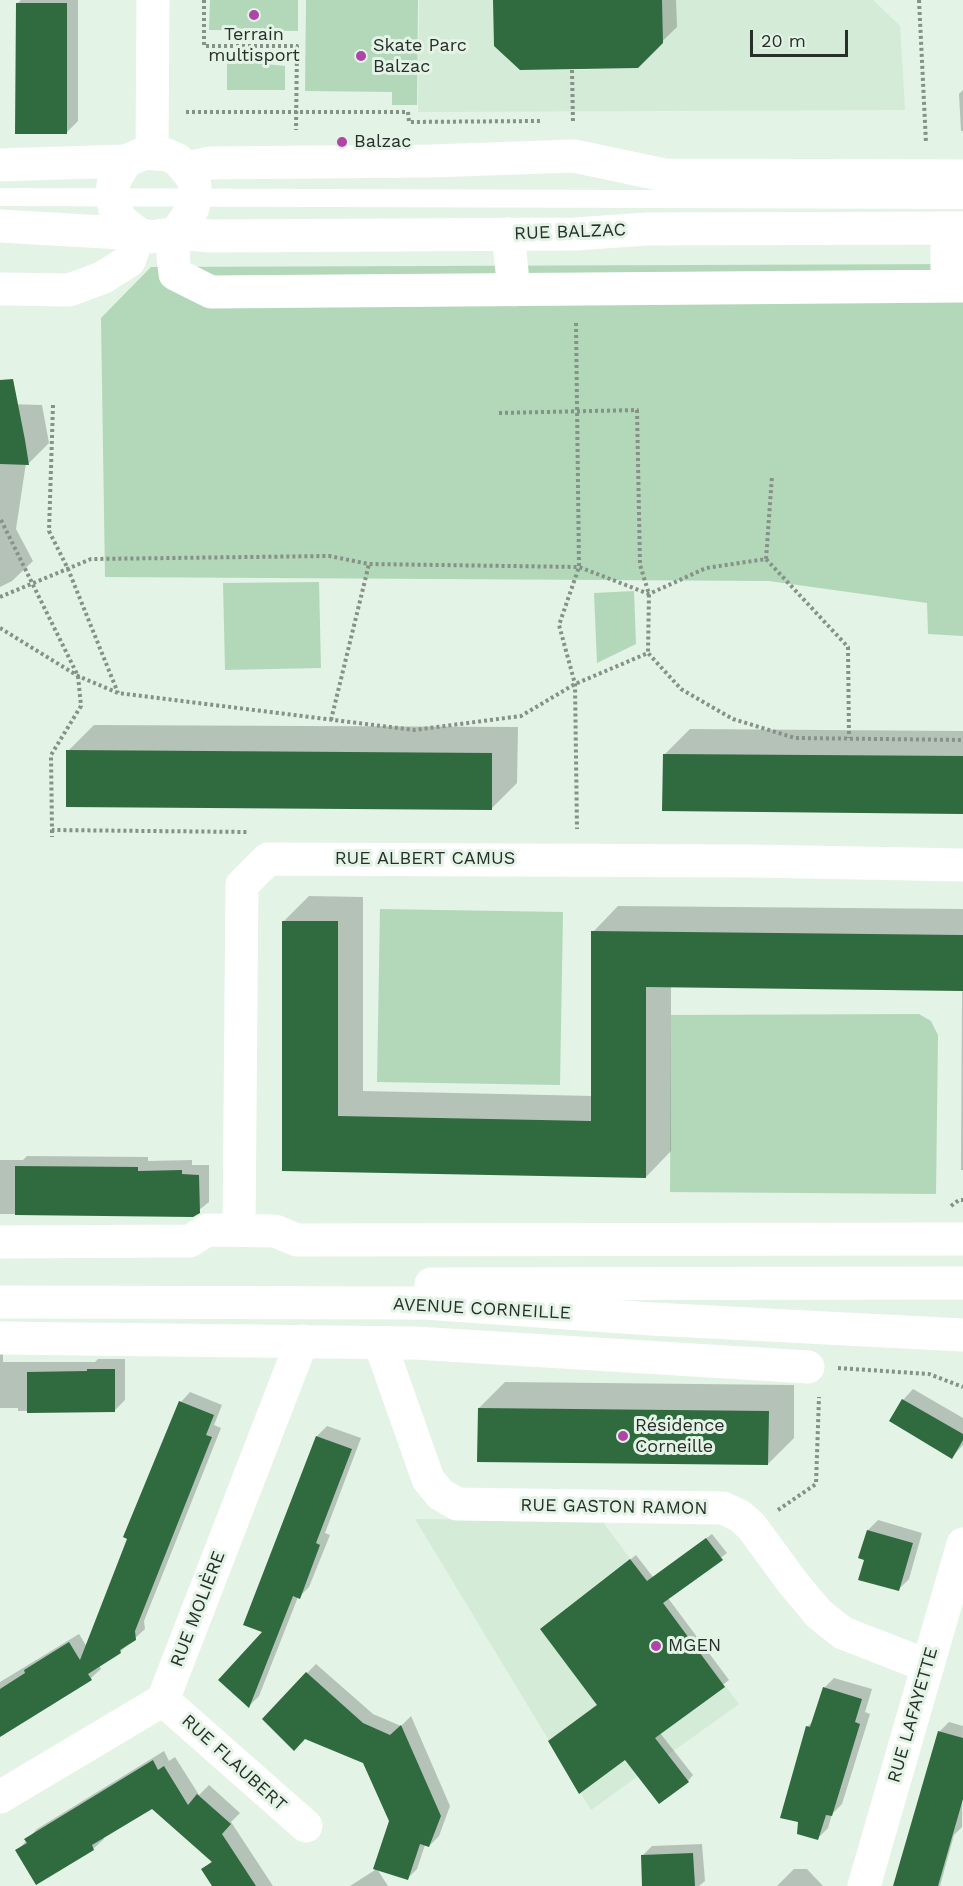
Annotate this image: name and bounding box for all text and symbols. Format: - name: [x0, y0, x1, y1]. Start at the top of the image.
- marker: Terrain multisport: [247, 8, 261, 22]
- scale bar: [753, 18, 850, 56]
- place label: Terrain multisport: [208, 24, 300, 66]
- text: 20 m: [761, 30, 806, 51]
- place label: Skate Parc Balzac: [373, 35, 467, 78]
- marker: Skate Parc Balzac: [354, 49, 368, 63]
- place label: Balzac: [354, 131, 411, 153]
- marker: Balzac: [335, 135, 349, 149]
- street label: RUE BALZAC: [514, 219, 626, 245]
- street label: RUE ALBERT CAMUS: [335, 848, 515, 870]
- street label: AVENUE CORNEILLE: [392, 1294, 572, 1324]
- place label: Résidence Corneille: [635, 1415, 725, 1458]
- marker: Résidence Corneille: [616, 1429, 630, 1443]
- street label: RUE GASTON RAMON: [520, 1495, 708, 1519]
- street label: RUE MOLIÈRE: [166, 1548, 230, 1670]
- place label: MGEN: [668, 1635, 721, 1657]
- marker: MGEN: [649, 1639, 663, 1653]
- street label: RUE LAFAYETTE: [883, 1645, 943, 1785]
- street label: RUE FLAUBERT: [177, 1710, 291, 1816]

